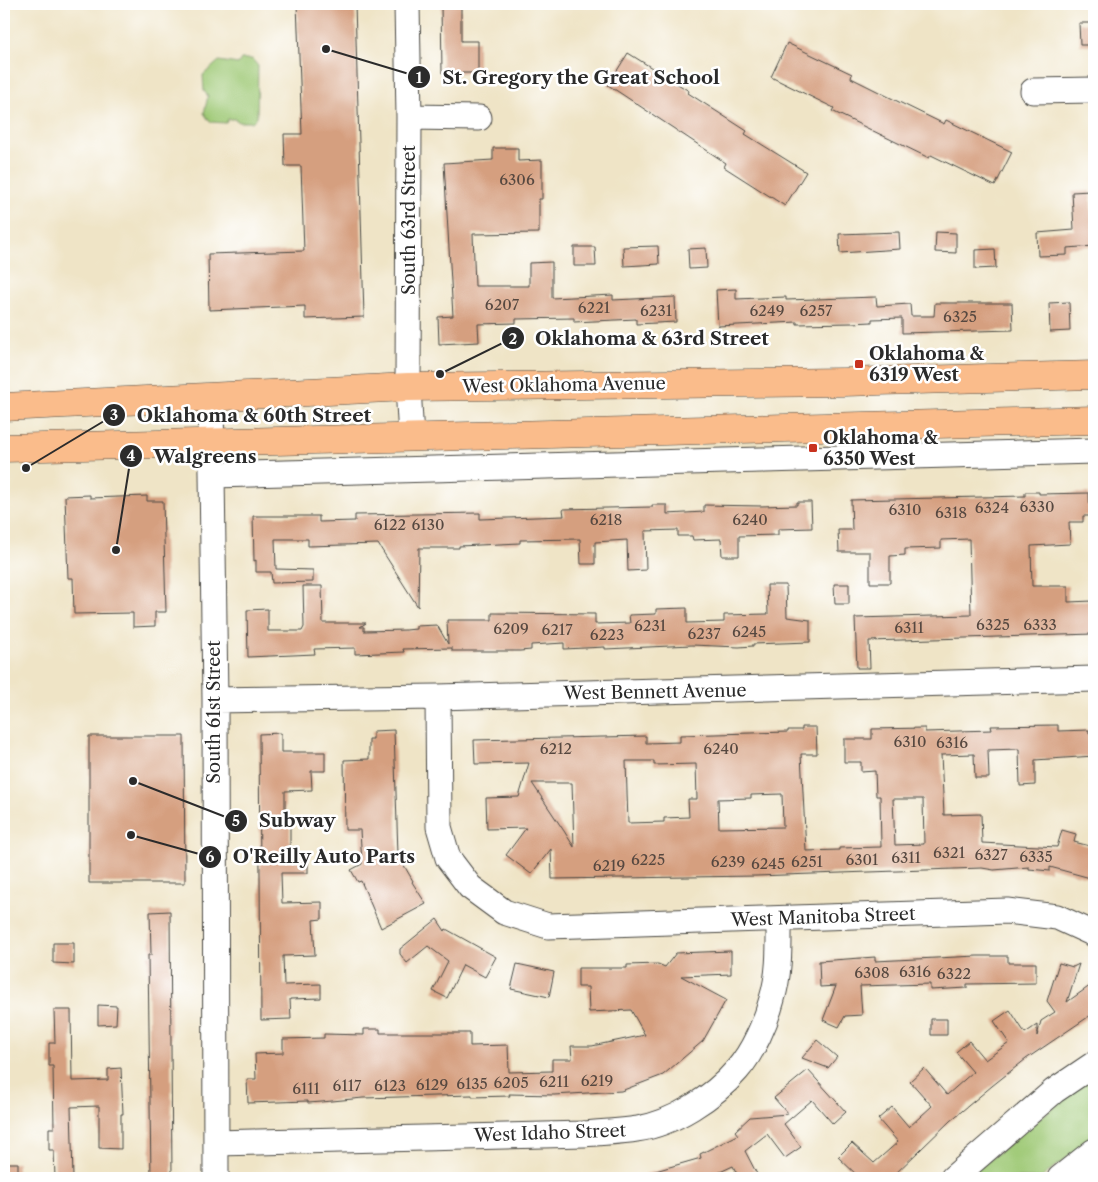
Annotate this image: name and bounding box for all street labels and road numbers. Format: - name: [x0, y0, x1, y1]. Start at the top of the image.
- street label: South 63rd Street: [398, 144, 420, 295]
- street label: West Oklahoma Avenue: [461, 372, 666, 398]
- street label: South 61st Street: [203, 640, 225, 784]
- street label: West Bennett Avenue: [562, 679, 747, 705]
- street label: West Manitoba Street: [729, 903, 916, 931]
- street label: West Idaho Street: [473, 1119, 627, 1147]

